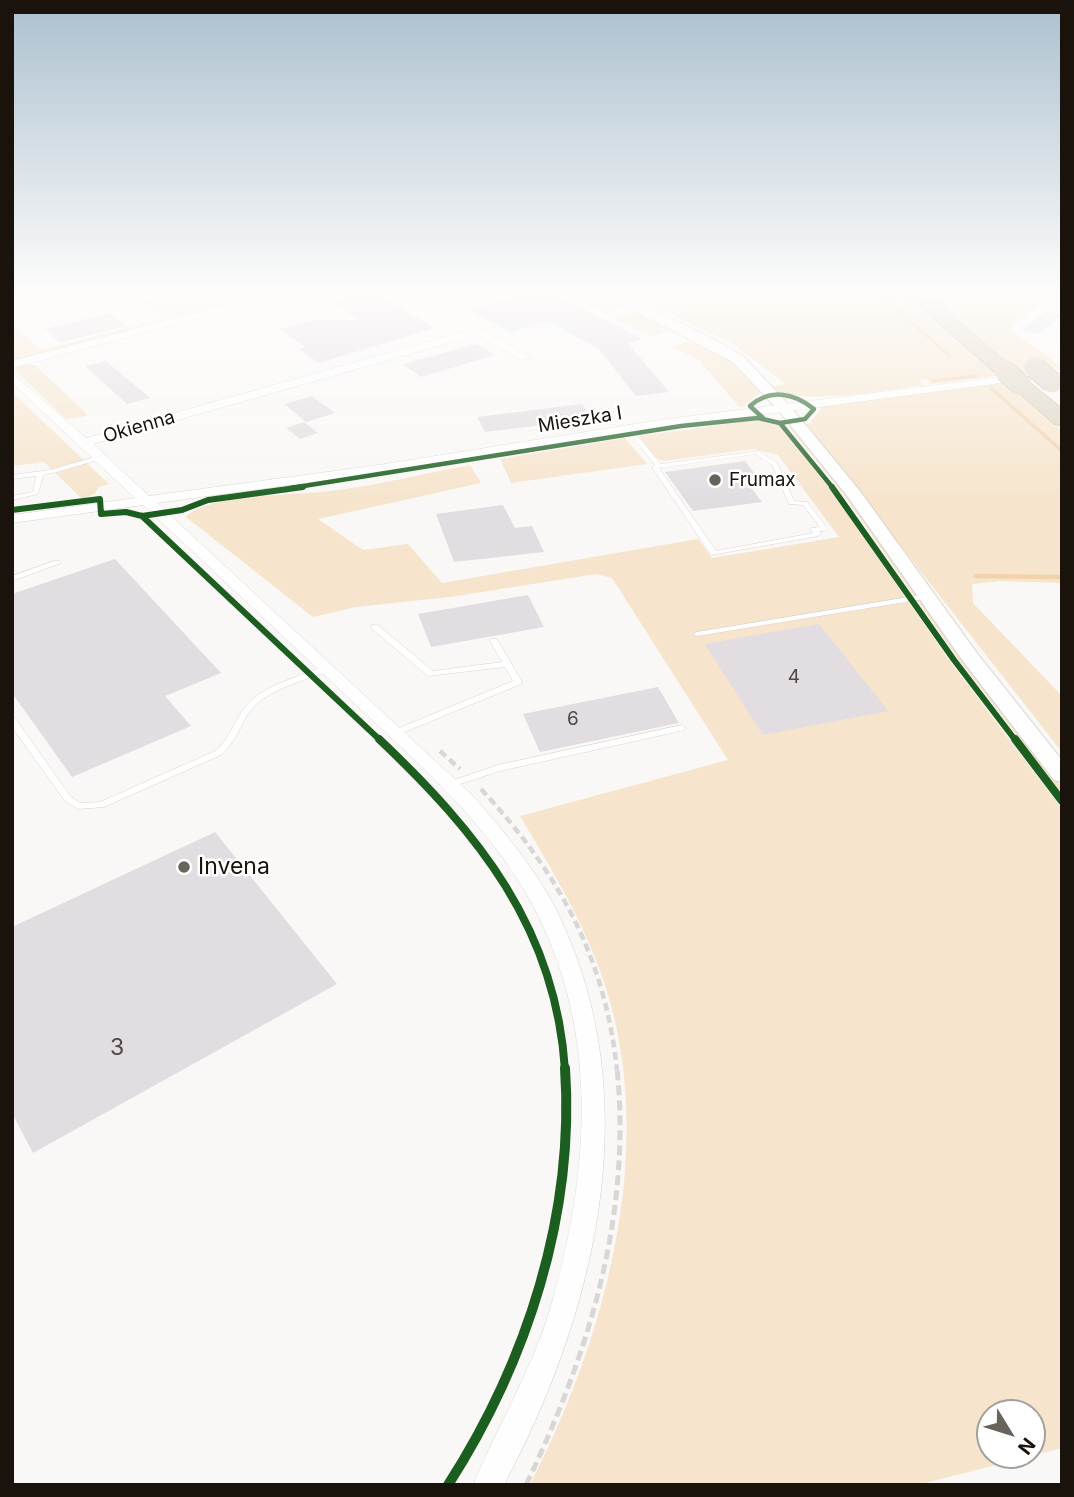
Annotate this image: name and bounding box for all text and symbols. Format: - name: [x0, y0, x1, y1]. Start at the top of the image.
- street label: Mieszka I: [536, 402, 624, 438]
- street label: Okienna: [100, 406, 178, 448]
- place label: Frumax: [729, 469, 796, 491]
- marker: Frumax: [707, 472, 723, 488]
- house number: 4: [788, 666, 800, 688]
- house number: 6: [567, 708, 579, 730]
- place label: Invena: [198, 853, 270, 881]
- marker: Invena: [176, 859, 192, 875]
- house number: 3: [110, 1034, 124, 1062]
- north arrow: [976, 1399, 1046, 1469]
- text: N: [1013, 1433, 1040, 1459]

